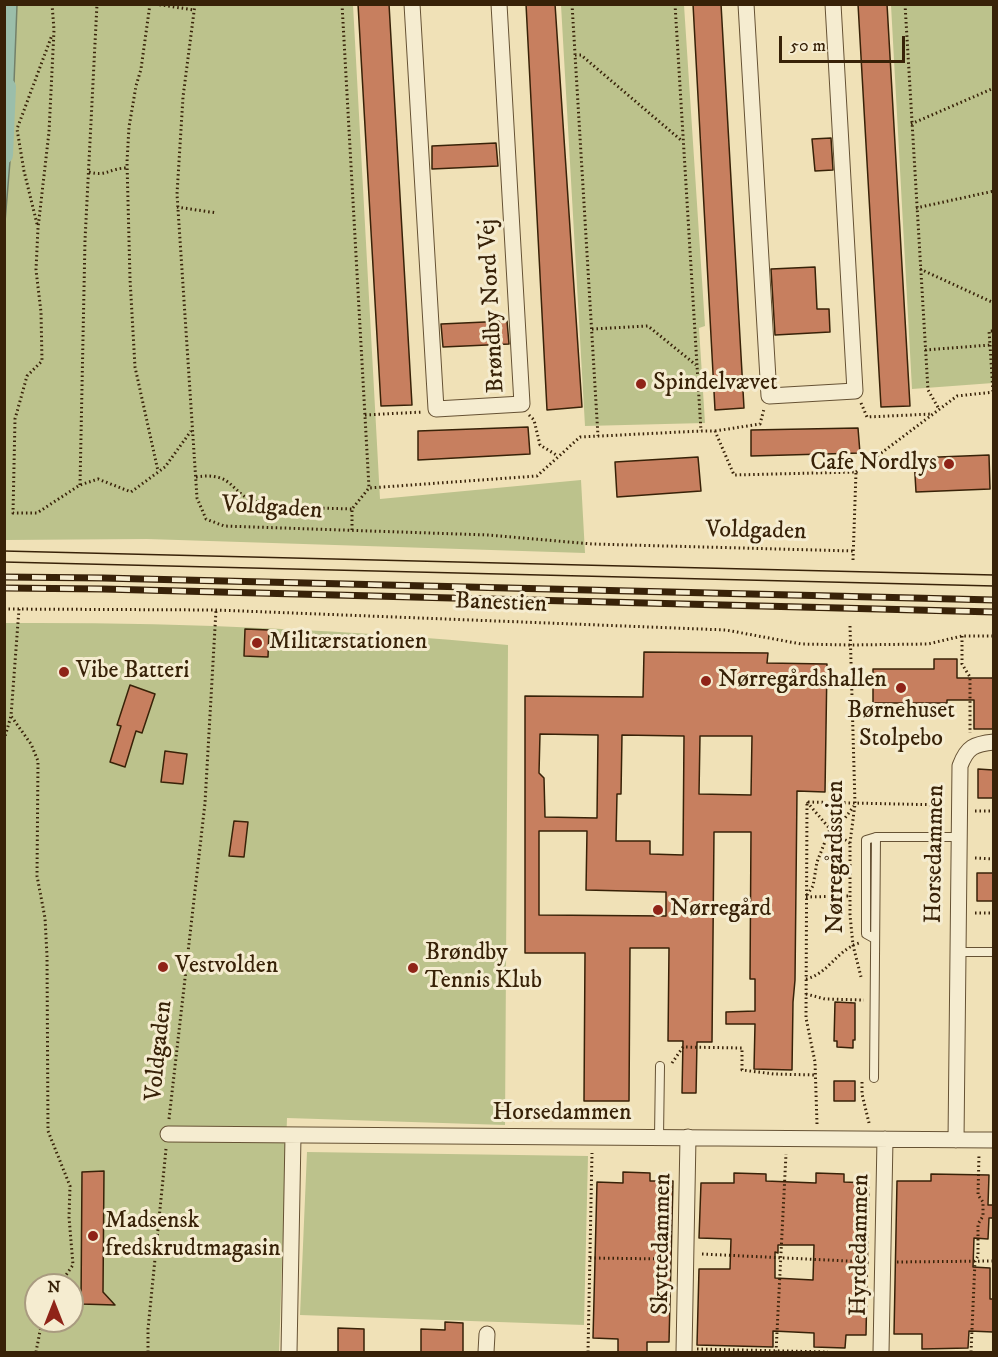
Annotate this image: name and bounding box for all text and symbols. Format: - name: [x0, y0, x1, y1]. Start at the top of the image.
- scale bar: [782, 24, 908, 62]
- text: 50 m: [790, 35, 826, 57]
- street label: Brøndby Nord Vej: [474, 218, 512, 394]
- place label: Spindelvævet: [653, 370, 778, 398]
- marker: Spindelvævet: [634, 377, 648, 391]
- place label: Cafe Nordlys: [810, 450, 937, 478]
- marker: Cafe Nordlys: [942, 457, 956, 471]
- street label: Voldgaden: [221, 491, 323, 527]
- street label: Voldgaden: [705, 517, 807, 547]
- street label: Banestien: [454, 588, 548, 620]
- place label: Militærstationen: [269, 629, 427, 657]
- marker: Militærstationen: [250, 636, 264, 650]
- place label: Vibe Batteri: [76, 658, 189, 686]
- marker: Vibe Batteri: [57, 665, 71, 679]
- place label: Nørregårdshallen: [718, 667, 887, 695]
- marker: Nørregårdshallen: [699, 674, 713, 688]
- marker: Børnehuset Stolpebo: [894, 681, 908, 695]
- place label: Børnehuset Stolpebo: [847, 698, 955, 754]
- street label: Nørregårdsstien: [823, 780, 851, 934]
- street label: Horsedammen: [920, 784, 952, 924]
- place label: Nørregård: [670, 896, 771, 924]
- marker: Nørregård: [651, 903, 665, 917]
- place label: Brøndby Tennis Klub: [425, 940, 542, 996]
- place label: Vestvolden: [175, 953, 278, 981]
- marker: Vestvolden: [156, 960, 170, 974]
- marker: Brøndby Tennis Klub: [406, 961, 420, 975]
- street label: Voldgaden: [140, 999, 180, 1103]
- street label: Horsedammen: [493, 1100, 631, 1128]
- street label: Skyttedammen: [647, 1173, 679, 1315]
- street label: Hyrdedammen: [845, 1174, 877, 1316]
- place label: Madsensk fredskrudtmagasin: [105, 1208, 280, 1264]
- marker: Madsensk fredskrudtmagasin: [86, 1229, 100, 1243]
- north arrow: [24, 1273, 84, 1333]
- text: N: [47, 1277, 61, 1297]

